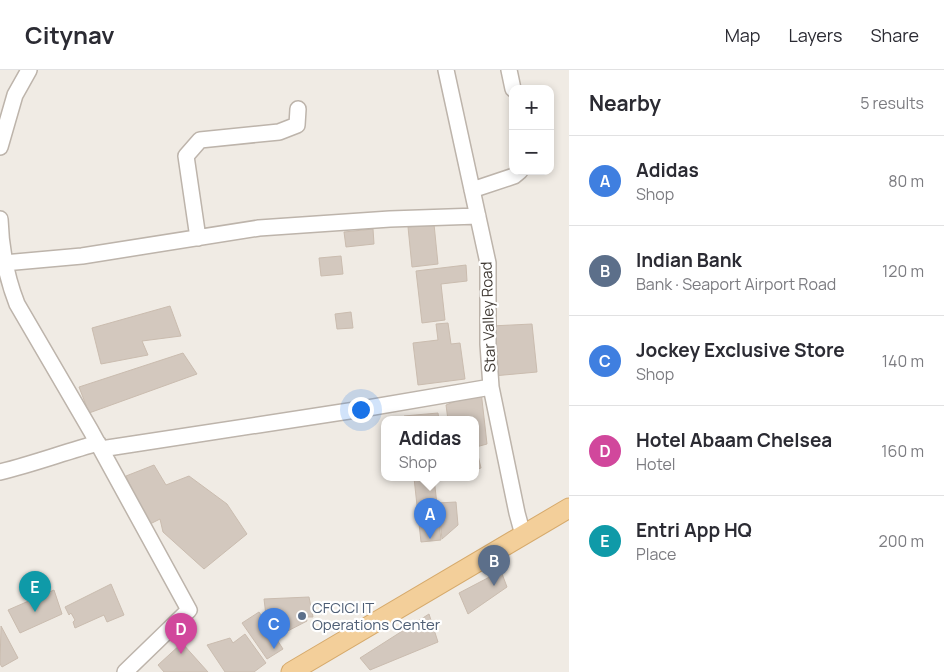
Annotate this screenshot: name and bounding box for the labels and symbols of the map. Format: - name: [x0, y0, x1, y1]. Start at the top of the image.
- street label: Star Valley Road: [476, 261, 500, 373]
- your location: [348, 397, 374, 423]
- pin: A: [414, 498, 446, 539]
- pin: B: [478, 545, 510, 586]
- pin: E: [19, 571, 51, 612]
- place label: CFCICI IT Operations Center: [312, 597, 441, 635]
- pin: C: [258, 608, 290, 649]
- marker: CFCICI IT Operations Center: [296, 610, 308, 622]
- pin: D: [165, 613, 197, 654]

